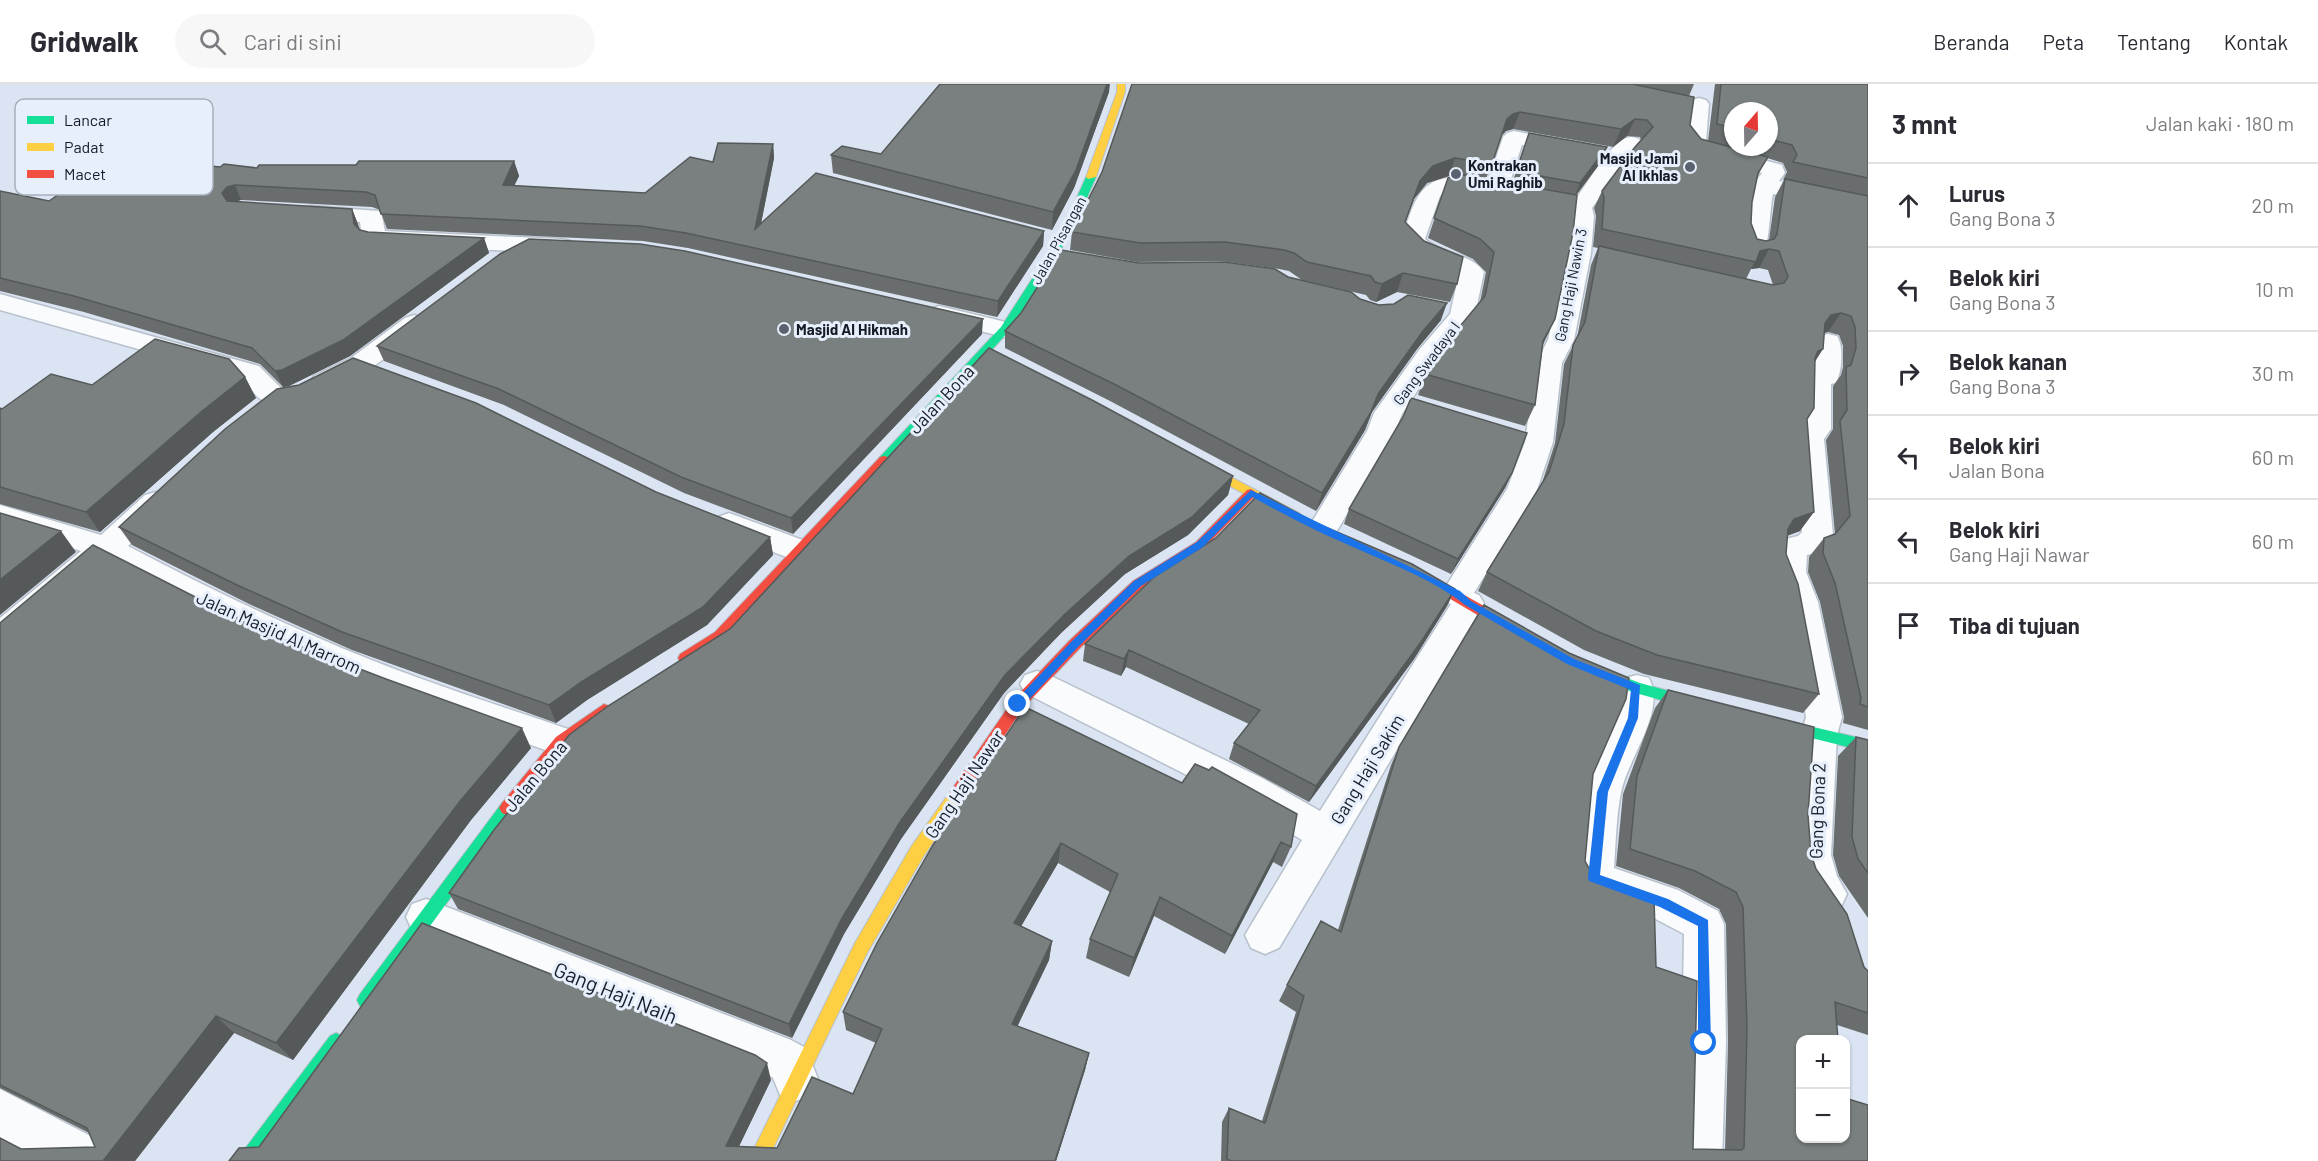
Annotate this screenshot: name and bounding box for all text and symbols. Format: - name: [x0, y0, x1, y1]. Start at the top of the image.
- search box: [175, 14, 595, 68]
- text: Gridwalk: [30, 24, 139, 58]
- icon: search: [196, 25, 229, 58]
- text: Cari di sini: [244, 28, 342, 54]
- text: Beranda: [1933, 29, 2009, 54]
- text: Peta: [2042, 29, 2084, 54]
- text: Tentang: [2117, 29, 2191, 54]
- text: Kontak: [2224, 29, 2288, 54]
- legend: [15, 99, 213, 195]
- north arrow: [1724, 102, 1778, 156]
- text: 3 mnt: [1892, 108, 1957, 139]
- text: Lancar: [64, 110, 112, 129]
- text: Jalan kaki · 180 m: [2146, 111, 2294, 135]
- text: Padat: [64, 137, 104, 156]
- place label: Masjid Jami Al Ikhlas: [1600, 149, 1678, 184]
- place label: Kontrakan Umi Raghib: [1468, 156, 1543, 191]
- marker: Masjid Jami Al Ikhlas: [1683, 160, 1697, 174]
- text: Macet: [64, 164, 106, 183]
- marker: Kontrakan Umi Raghib: [1449, 167, 1463, 181]
- text: Lurus: [1949, 180, 2005, 206]
- icon: ahead: [1892, 189, 1925, 222]
- street label: Jalan Pisangan: [1026, 193, 1090, 287]
- text: 20 m: [2251, 193, 2294, 217]
- text: Gang Bona 3: [1949, 206, 2056, 230]
- street label: Gang Haji Nawin 3: [1550, 227, 1590, 343]
- text: Belok kiri: [1949, 264, 2040, 290]
- icon: left: [1892, 273, 1925, 306]
- text: 10 m: [2255, 277, 2294, 301]
- text: Gang Bona 3: [1949, 290, 2056, 314]
- street label: Gang Swadaya I: [1389, 318, 1463, 408]
- place label: Masjid Al Hikmah: [796, 320, 908, 338]
- marker: Masjid Al Hikmah: [777, 322, 791, 336]
- text: Belok kanan: [1949, 348, 2067, 374]
- icon: right: [1892, 357, 1925, 390]
- street label: Jalan Bona: [904, 360, 978, 438]
- text: 30 m: [2252, 361, 2294, 385]
- text: Gang Bona 3: [1949, 374, 2056, 398]
- text: Belok kiri: [1949, 432, 2040, 458]
- icon: left: [1892, 441, 1925, 474]
- text: 60 m: [2252, 445, 2294, 469]
- text: Jalan Bona: [1949, 458, 2045, 482]
- text: Belok kiri: [1949, 516, 2040, 542]
- icon: left: [1892, 525, 1925, 558]
- text: 60 m: [2252, 529, 2294, 553]
- text: Gang Haji Nawar: [1949, 542, 2089, 566]
- street label: Jalan Masjid Al Marrom: [193, 586, 365, 678]
- icon: arrive: [1892, 609, 1925, 642]
- text: Tiba di tujuan: [1949, 612, 2080, 638]
- route end: [1004, 690, 1030, 716]
- street label: Gang Haji Sakim: [1325, 710, 1409, 828]
- street label: Gang Haji Nawar: [920, 725, 1009, 843]
- street label: Jalan Bona: [499, 736, 571, 816]
- street label: Gang Bona 2: [1804, 762, 1830, 860]
- street label: Gang Haji Naih: [551, 956, 681, 1028]
- route start: [1690, 1029, 1716, 1055]
- map controls: [1796, 1035, 1850, 1143]
- button: +: [1796, 1035, 1850, 1089]
- button: −: [1796, 1089, 1850, 1143]

